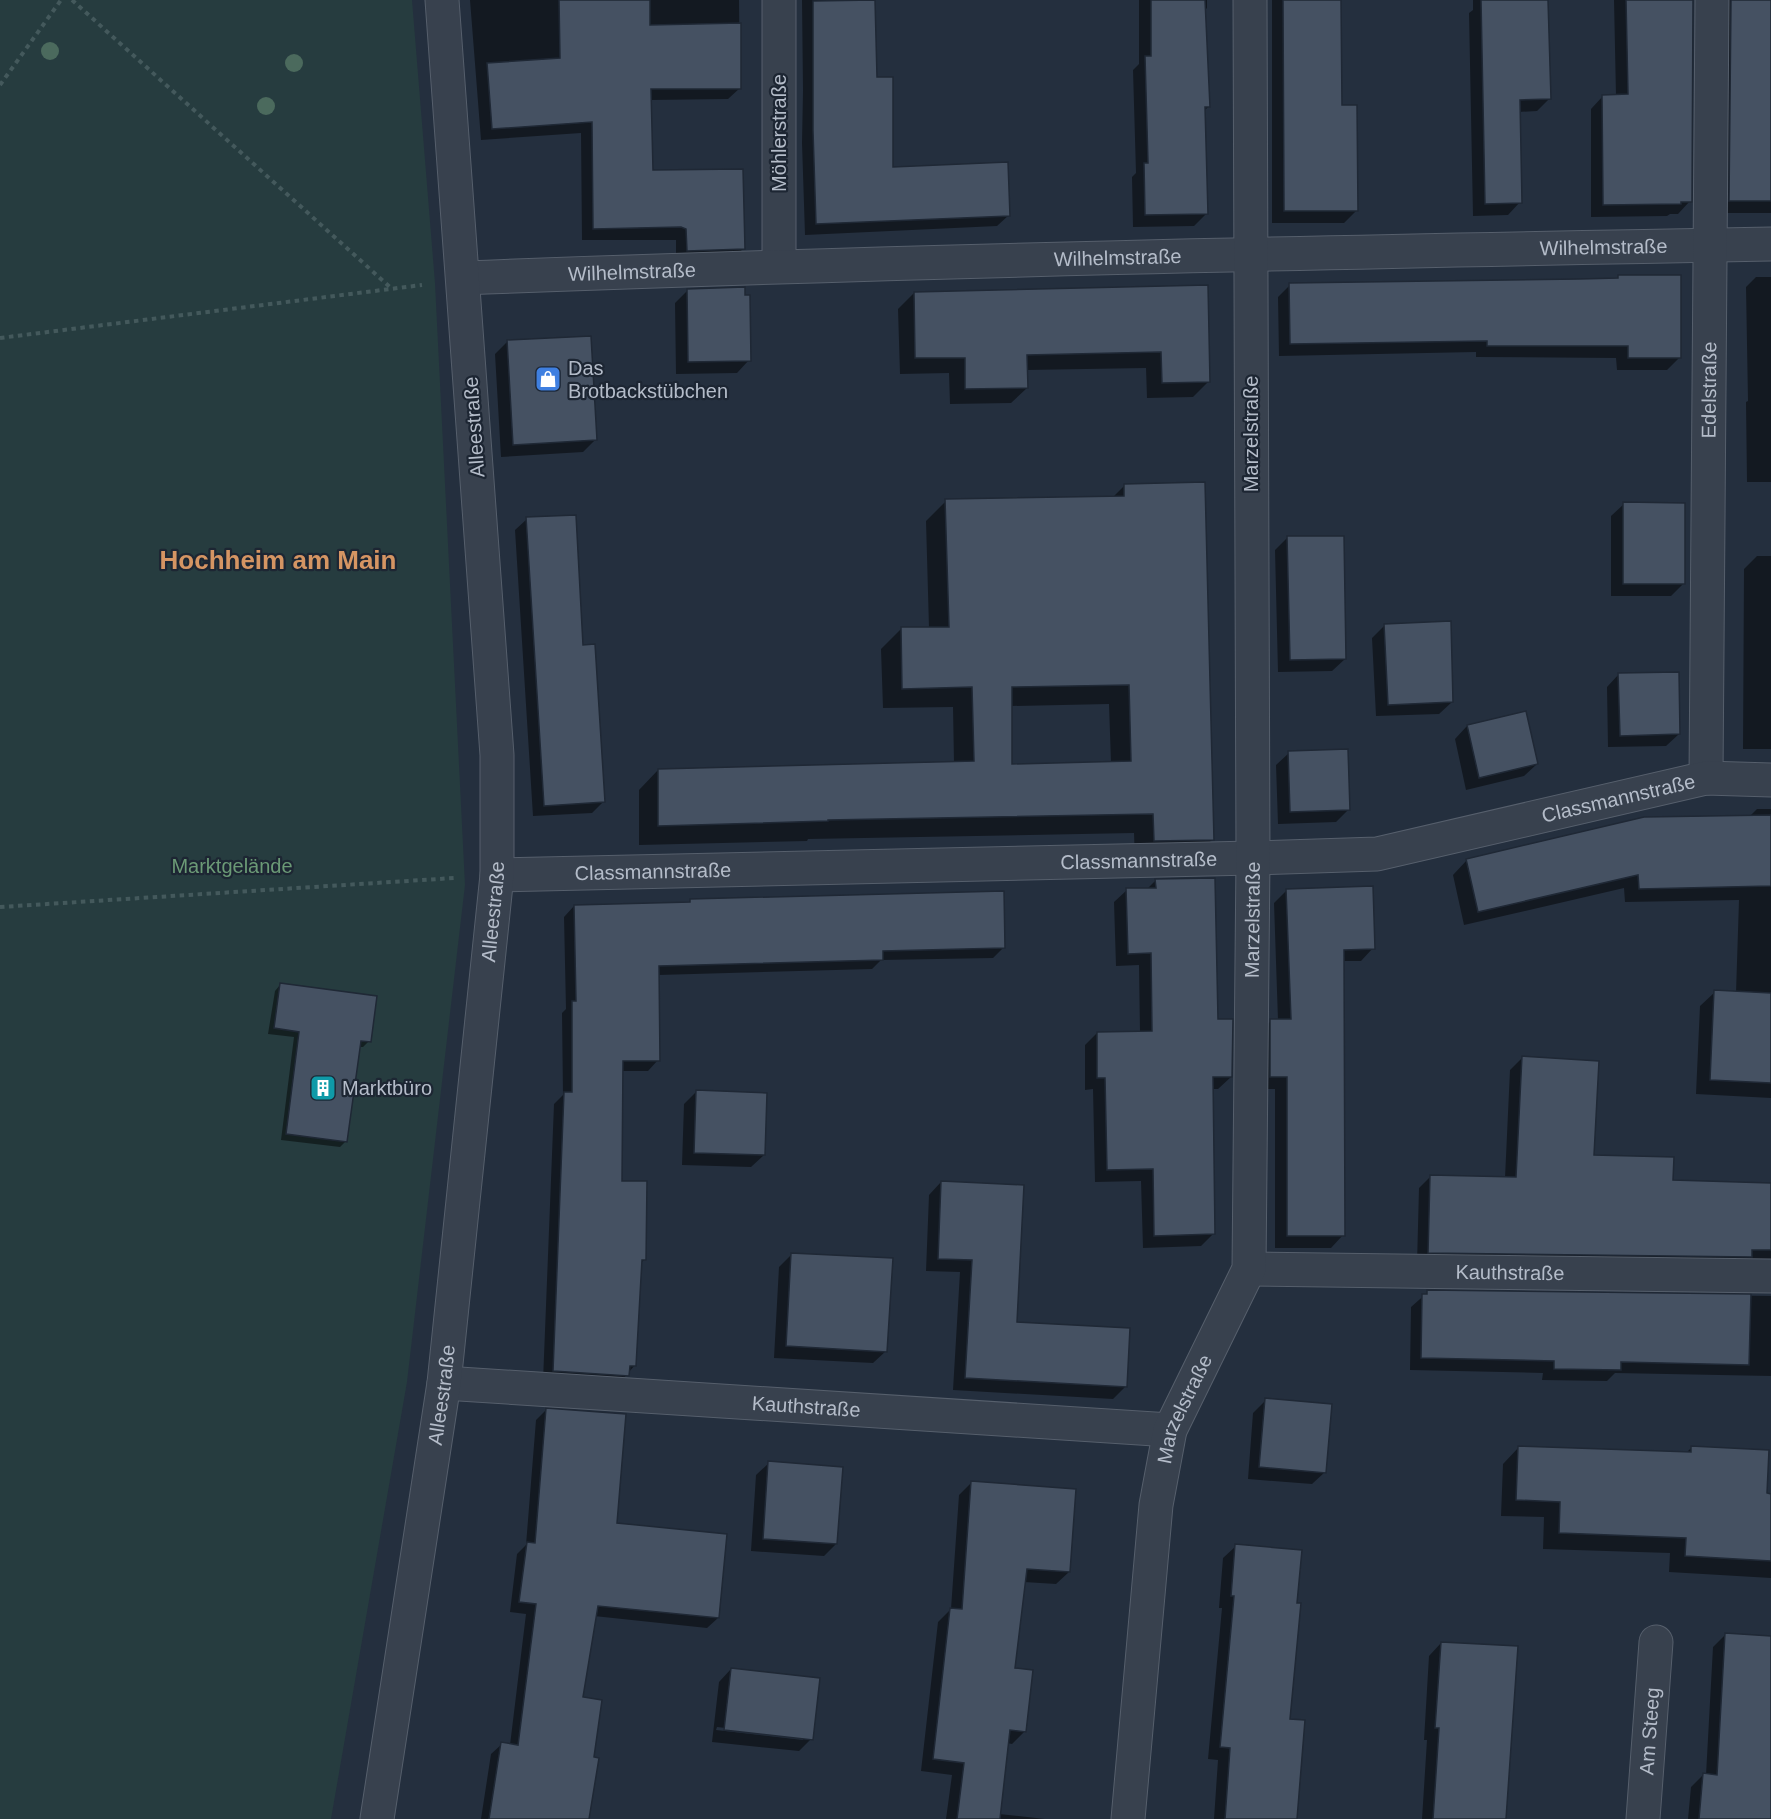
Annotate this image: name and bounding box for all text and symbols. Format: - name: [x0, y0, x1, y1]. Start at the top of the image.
- street label: Möhlerstraße: [768, 74, 790, 192]
- street label: Wilhelmstraße: [1539, 235, 1668, 259]
- street label: Wilhelmstraße: [1053, 245, 1182, 270]
- street label: Wilhelmstraße: [568, 259, 696, 285]
- street label: Edelstraße: [1698, 342, 1720, 438]
- place label: Das Brotbackstübchen: [568, 357, 728, 402]
- shop icon: Das Brotbackstübchen: [533, 364, 563, 394]
- street label: Alleestraße: [459, 376, 489, 478]
- street label: Marzelstraße: [1240, 376, 1262, 492]
- district label: Hochheim am Main: [160, 545, 396, 575]
- street label: Classmannstraße: [1540, 770, 1697, 827]
- street label: Classmannstraße: [1060, 848, 1217, 873]
- park label: Marktgelände: [171, 855, 293, 877]
- street label: Classmannstraße: [574, 859, 732, 884]
- street label: Alleestraße: [477, 861, 508, 963]
- street label: Marzelstraße: [1241, 861, 1264, 978]
- building icon: Marktbüro: [308, 1073, 338, 1103]
- place label: Marktbüro: [342, 1077, 432, 1099]
- street label: Kauthstraße: [1455, 1261, 1565, 1284]
- street label: Alleestraße: [424, 1344, 459, 1447]
- street label: Marzelstraße: [1153, 1351, 1216, 1465]
- street label: Kauthstraße: [751, 1392, 861, 1421]
- street label: Am Steeg: [1635, 1687, 1664, 1776]

